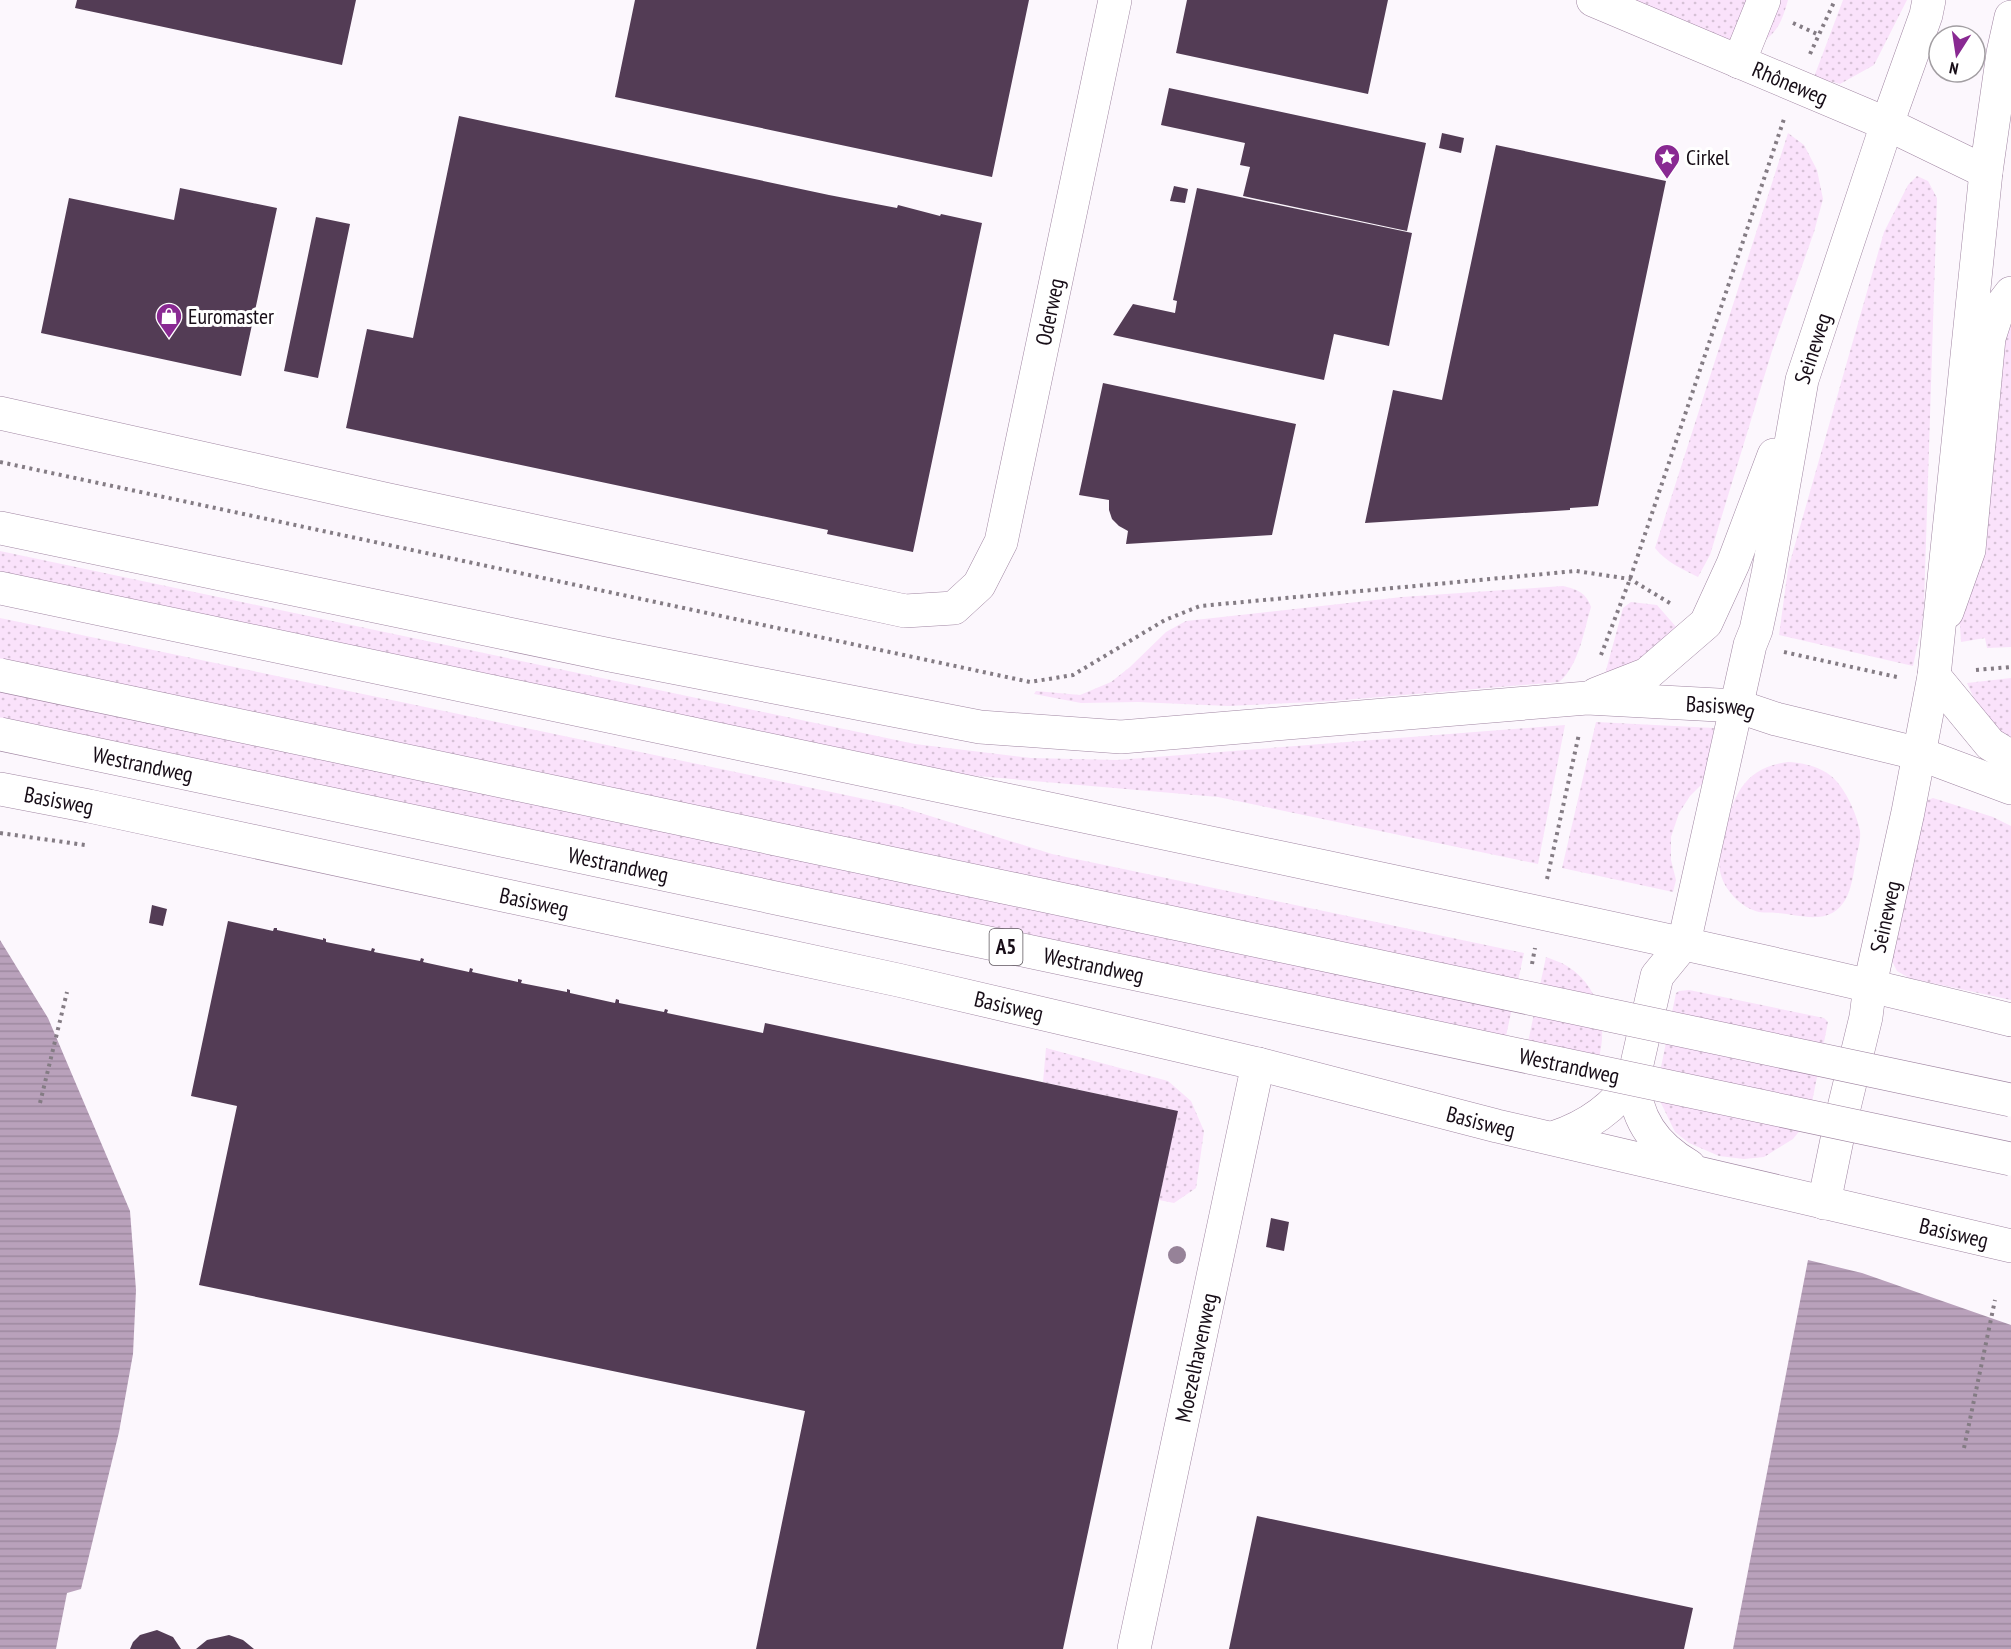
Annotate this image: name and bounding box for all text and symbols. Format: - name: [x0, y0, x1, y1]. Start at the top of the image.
- north arrow: [1927, 24, 1987, 84]
- street label: Rhôneweg: [1748, 55, 1832, 112]
- text: N: [1948, 58, 1960, 79]
- place icon: Cirkel: [1652, 142, 1682, 180]
- place label: Cirkel: [1686, 143, 1730, 171]
- street label: Oderweg: [1029, 276, 1070, 348]
- shop icon: Euromaster: [154, 301, 184, 339]
- place label: Euromaster: [188, 302, 274, 330]
- street label: Seineweg: [1788, 309, 1837, 387]
- street label: Basisweg: [1685, 689, 1759, 725]
- street label: Westrandweg: [90, 740, 196, 788]
- street label: Basisweg: [22, 780, 96, 821]
- street label: Westrandweg: [566, 840, 671, 889]
- street label: Seineweg: [1863, 878, 1907, 955]
- street label: Basisweg: [497, 881, 571, 923]
- road number: A5: [990, 929, 1022, 965]
- street label: Westrandweg: [1041, 941, 1147, 989]
- street label: Basisweg: [972, 984, 1046, 1027]
- street label: Westrandweg: [1517, 1041, 1622, 1090]
- street label: Basisweg: [1443, 1099, 1518, 1144]
- street label: Basisweg: [1917, 1211, 1991, 1254]
- street label: Moezelhavenweg: [1168, 1290, 1223, 1425]

